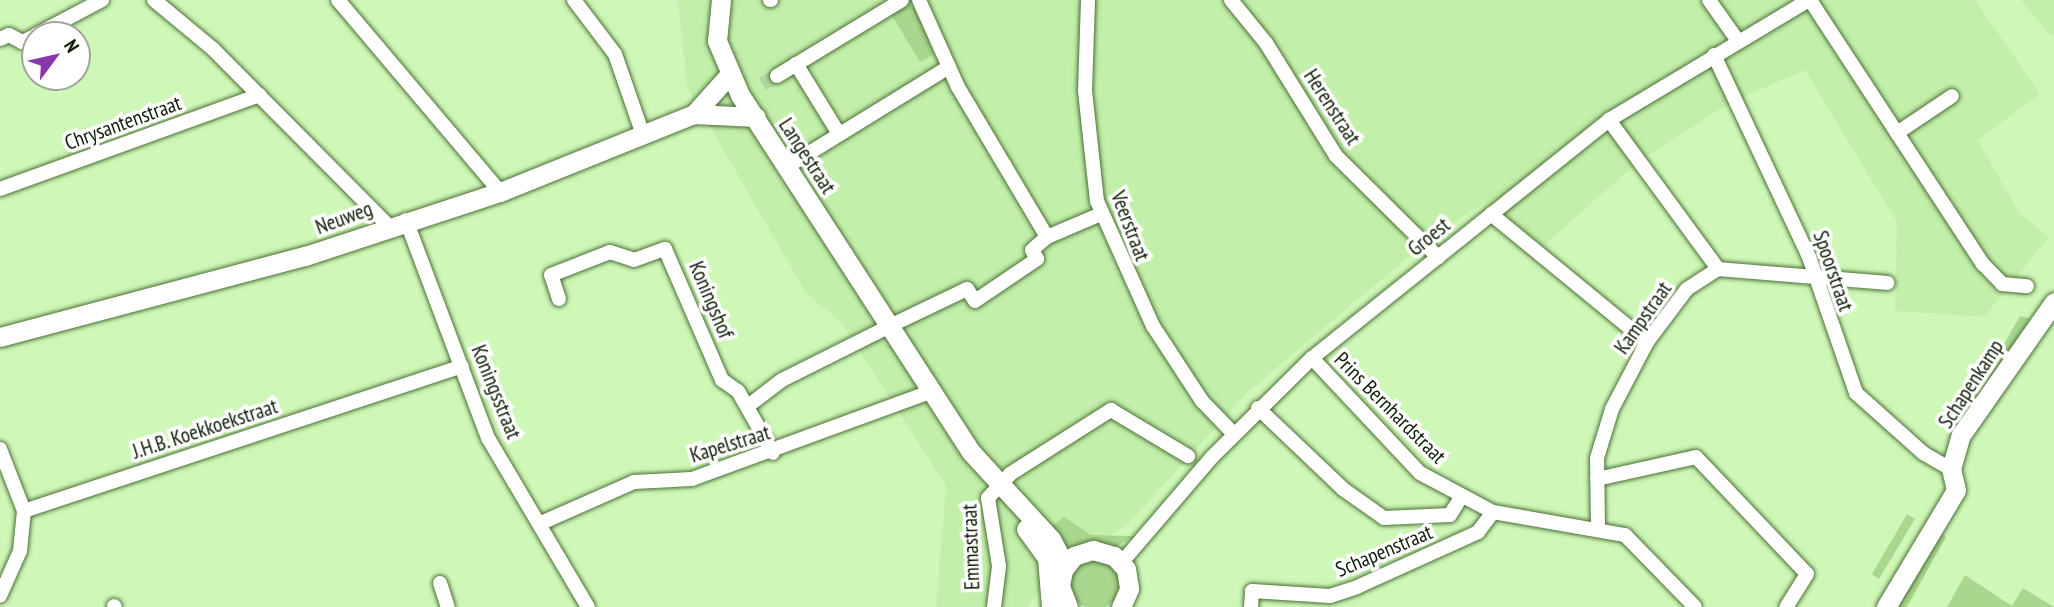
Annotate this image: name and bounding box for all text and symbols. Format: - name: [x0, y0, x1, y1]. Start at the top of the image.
- north arrow: [21, 21, 91, 91]
- text: N: [59, 35, 85, 56]
- street label: Herenstraat: [1298, 65, 1366, 149]
- street label: Chrysantenstraat: [61, 90, 185, 156]
- street label: Langestraat: [773, 113, 841, 199]
- street label: Veerstraat: [1105, 187, 1155, 265]
- street label: Neuweg: [312, 196, 376, 240]
- street label: Groest: [1403, 213, 1455, 261]
- street label: Spoorstraat: [1808, 228, 1858, 314]
- street label: Koningshof: [684, 258, 738, 342]
- street label: Kampstraat: [1609, 277, 1677, 359]
- street label: Schapenkamp: [1933, 335, 2009, 433]
- street label: Koningsstraat: [466, 341, 526, 443]
- street label: Prins Bernhardstraat: [1329, 347, 1451, 469]
- street label: J.H.B. Koekkoekstraat: [129, 393, 281, 465]
- street label: Kapelstraat: [687, 420, 773, 468]
- street label: Emmastraat: [957, 504, 985, 590]
- street label: Schapenstraat: [1332, 519, 1436, 583]

